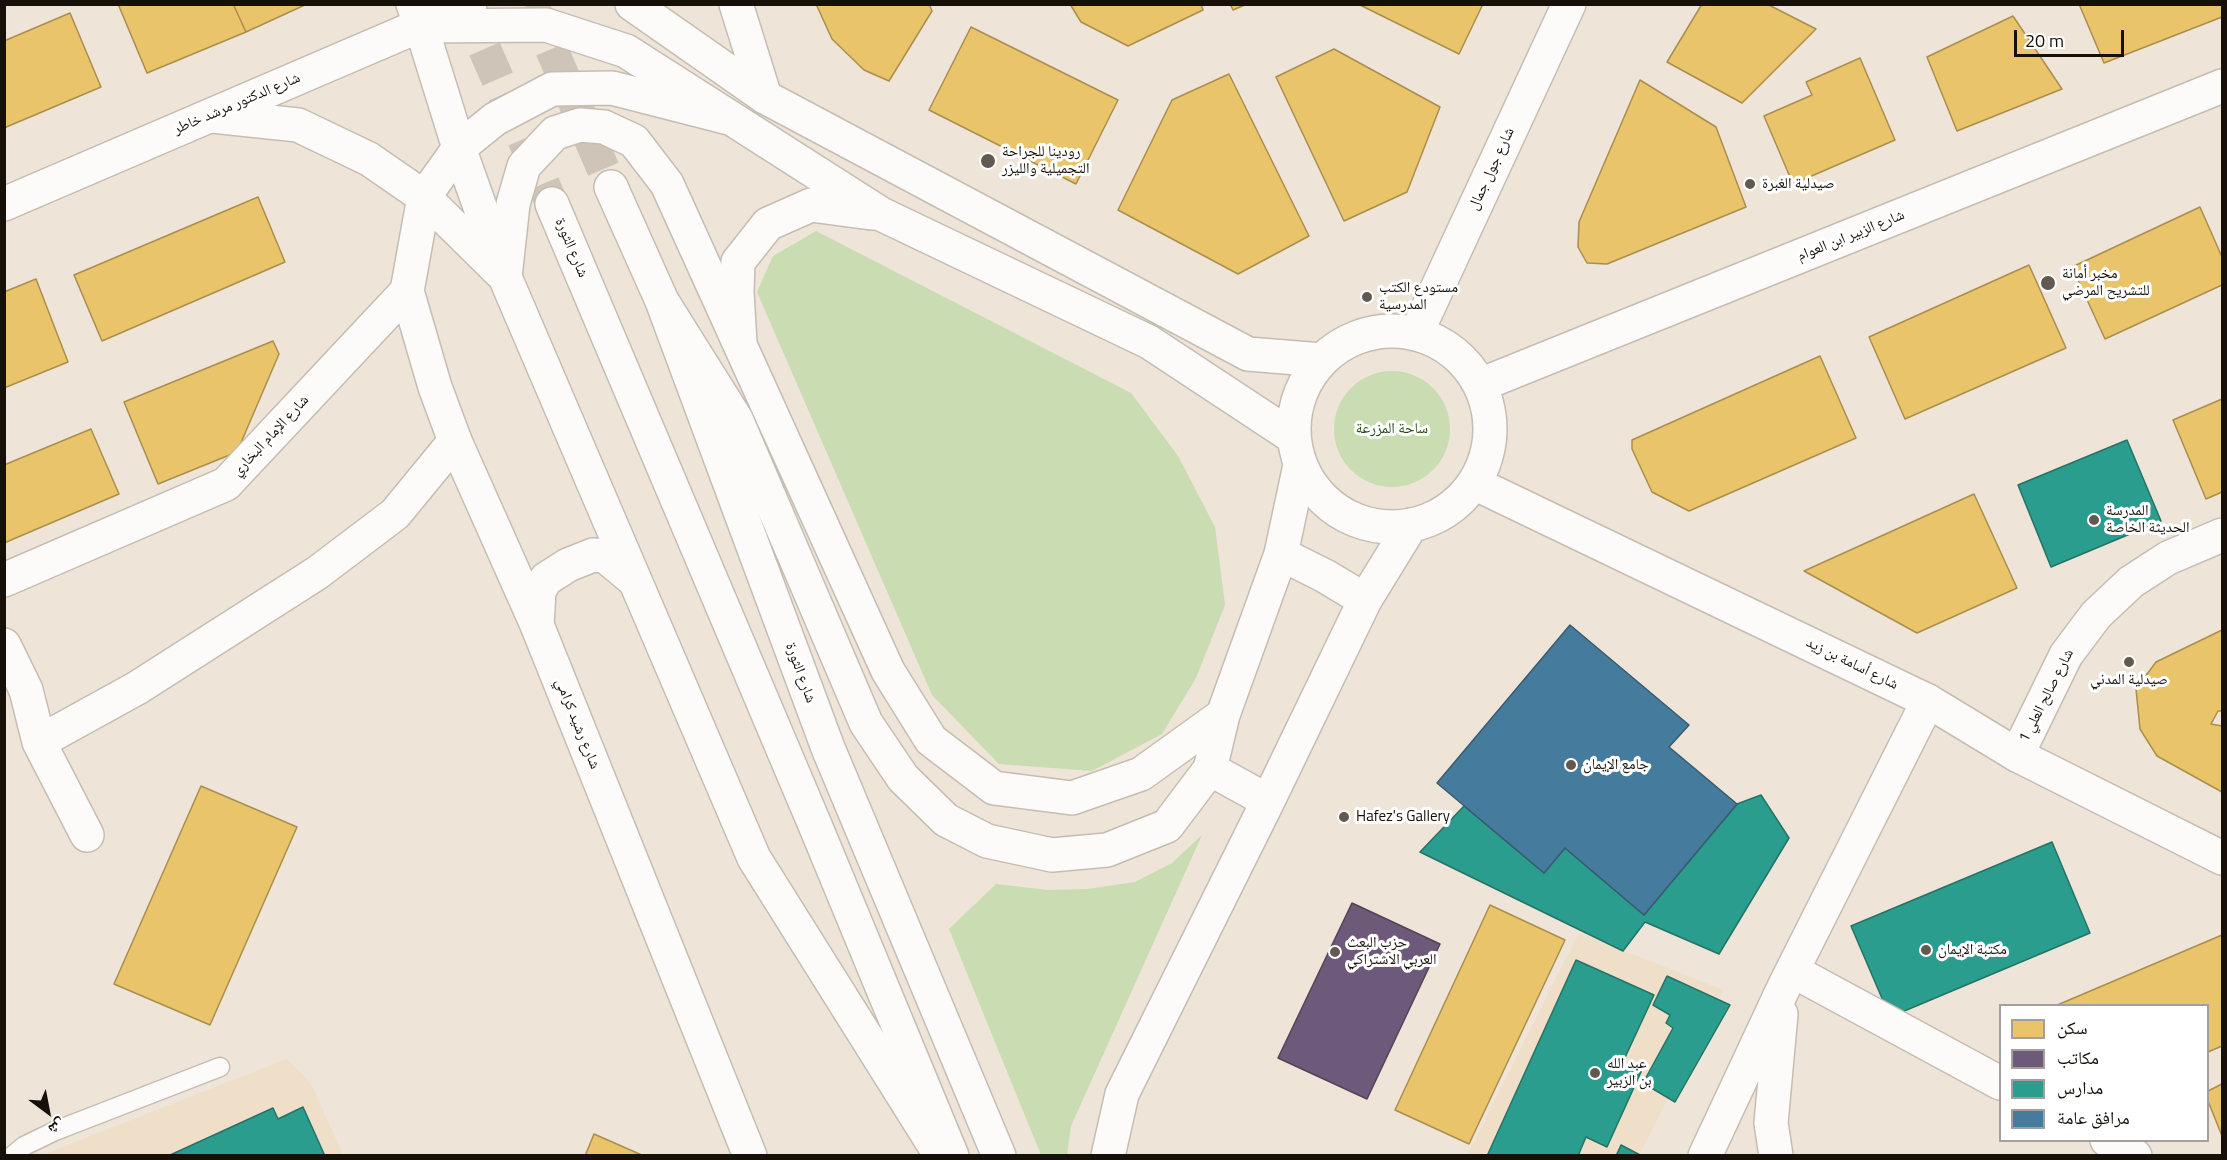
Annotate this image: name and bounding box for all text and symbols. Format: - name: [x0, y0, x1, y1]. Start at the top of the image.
- scale bar: [2017, 18, 2126, 56]
- text: 20 m: [2025, 27, 2064, 54]
- street label: شارع الدكتور مرشد خاطر: [171, 69, 303, 139]
- street label: شارع جول جمال: [1465, 125, 1519, 213]
- place label: رودينا للجراحة التجميلية والليزر: [1002, 143, 1090, 178]
- marker: رودينا للجراحة التجميلية والليزر: [979, 152, 997, 170]
- place label: صيدلية الغبرة: [1762, 175, 1834, 193]
- marker: صيدلية الغبرة: [1743, 177, 1757, 191]
- street label: شارع الزبير ابن العوام: [1795, 206, 1907, 266]
- street label: شارع الثورة: [550, 216, 592, 280]
- place label: مخبر أمانة للتشريح المرضي: [2062, 265, 2150, 300]
- marker: مخبر أمانة للتشريح المرضي: [2039, 274, 2057, 292]
- place label: مستودع الكتب المدرسية: [1379, 279, 1458, 314]
- marker: مستودع الكتب المدرسية: [1360, 290, 1374, 304]
- street label: شارع الإمام البخاري: [229, 392, 313, 480]
- park label: ساحة المزرعة: [1356, 420, 1428, 438]
- place label: المدرسة الحديثة الخاصة: [2106, 502, 2190, 537]
- marker: المدرسة الحديثة الخاصة: [2087, 513, 2101, 527]
- street label: شارع أسامة بن زيد: [1803, 634, 1901, 694]
- street label: شارع الثورة: [781, 640, 819, 706]
- street label: شارع صالح العلي 1: [2016, 646, 2078, 746]
- marker: صيدلية المدني: [2122, 655, 2136, 669]
- place label: صيدلية المدني: [2090, 671, 2168, 689]
- street label: شارع رشيد كرامي: [551, 676, 603, 772]
- place label: جامع الإيمان: [1583, 756, 1649, 774]
- marker: جامع الإيمان: [1564, 758, 1578, 772]
- place label: Hafez's Gallery: [1356, 808, 1450, 826]
- marker: Hafez's Gallery: [1337, 810, 1351, 824]
- place label: حزب البعث العربي الاشتراكي: [1347, 934, 1437, 969]
- place label: مكتبة الإيمان: [1938, 941, 2007, 959]
- marker: مكتبة الإيمان: [1919, 943, 1933, 957]
- marker: حزب البعث العربي الاشتراكي: [1328, 945, 1342, 959]
- legend: [1999, 1004, 2209, 1142]
- text: سكن: [2057, 1014, 2088, 1041]
- text: مكاتب: [2057, 1044, 2099, 1071]
- place label: عبد الله بن الزبير: [1607, 1055, 1652, 1090]
- marker: عبد الله بن الزبير: [1588, 1066, 1602, 1080]
- text: مدارس: [2057, 1074, 2103, 1101]
- north arrow: [18, 1082, 78, 1142]
- text: مرافق عامة: [2057, 1104, 2130, 1131]
- text: ش: [44, 1113, 71, 1142]

